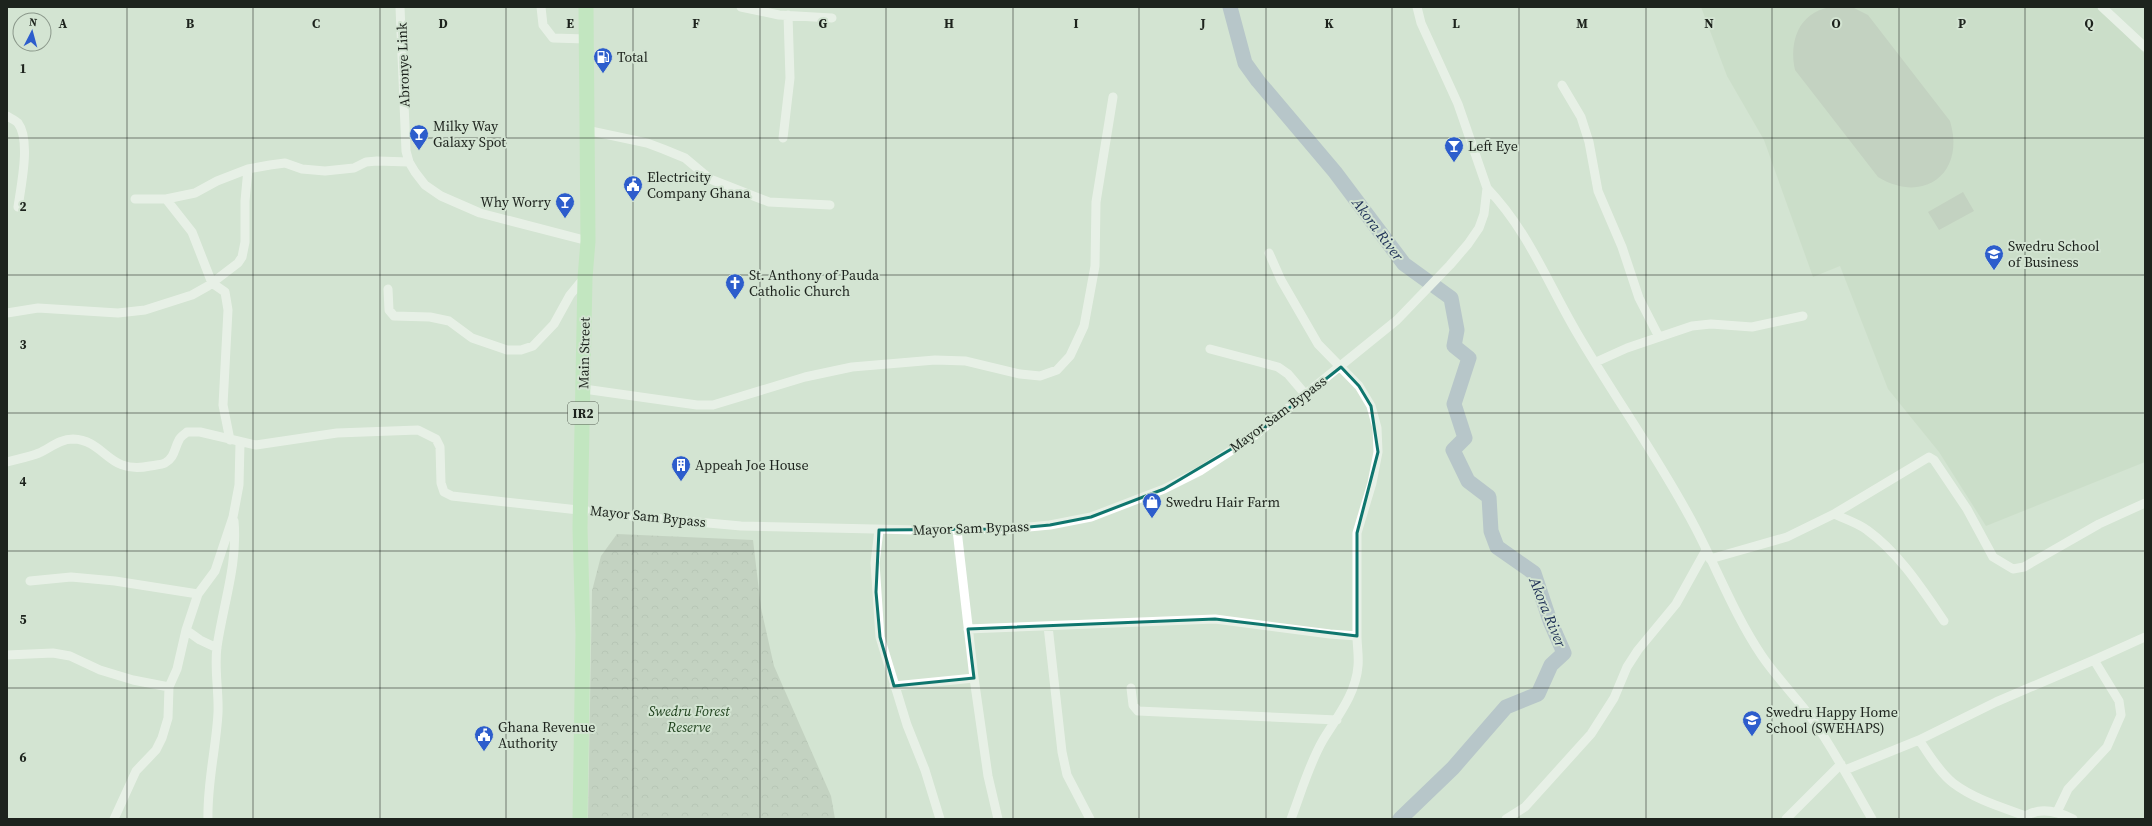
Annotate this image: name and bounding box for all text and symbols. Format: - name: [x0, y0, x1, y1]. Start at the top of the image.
- north arrow: [12, 12, 52, 52]
- text: N: [28, 15, 38, 30]
- text: A: [59, 15, 68, 32]
- text: B: [186, 15, 195, 32]
- text: C: [312, 15, 320, 32]
- text: D: [438, 15, 448, 32]
- text: E: [566, 15, 574, 32]
- text: F: [692, 15, 700, 32]
- text: G: [819, 15, 828, 32]
- text: H: [944, 15, 954, 32]
- text: I: [1073, 15, 1079, 32]
- text: J: [1199, 15, 1206, 32]
- text: K: [1324, 15, 1334, 32]
- text: L: [1452, 15, 1460, 32]
- text: M: [1576, 15, 1588, 32]
- text: N: [1704, 15, 1714, 32]
- text: O: [1831, 15, 1841, 32]
- text: P: [1958, 15, 1966, 32]
- text: Q: [2084, 15, 2094, 32]
- street label: Abronye Link: [392, 22, 414, 108]
- fuel station icon: Total: [592, 46, 614, 74]
- place label: Total: [617, 47, 648, 67]
- text: 1: [19, 60, 27, 77]
- place label: Milky Way Galaxy Spot: [433, 116, 506, 152]
- bar icon: Milky Way Galaxy Spot: [408, 123, 430, 151]
- bar icon: Left Eye: [1443, 135, 1465, 163]
- place label: Left Eye: [1468, 136, 1518, 156]
- place label: Electricity Company Ghana: [647, 167, 751, 203]
- public building icon: Electricity Company Ghana: [622, 174, 644, 202]
- bar icon: Why Worry: [554, 191, 576, 219]
- place label: Why Worry: [480, 192, 552, 212]
- water label: Akora River: [1347, 192, 1409, 266]
- text: 2: [19, 198, 27, 215]
- place label: Swedru School of Business: [2008, 236, 2099, 272]
- school or university icon: Swedru School of Business: [1983, 243, 2005, 271]
- place label: St. Anthony of Pauda Catholic Church: [749, 265, 880, 301]
- church icon: St. Anthony of Pauda Catholic Church: [724, 272, 746, 300]
- street label: Main Street: [573, 317, 595, 389]
- text: 3: [19, 336, 27, 353]
- street label: Mayor Sam Bypass: [1225, 371, 1331, 457]
- road number: IR2: [568, 402, 598, 424]
- building icon: Appeah Joe House: [670, 454, 692, 482]
- place label: Appeah Joe House: [695, 455, 809, 475]
- text: 4: [19, 473, 27, 490]
- shop icon: Swedru Hair Farm: [1141, 491, 1163, 519]
- place label: Swedru Hair Farm: [1166, 492, 1280, 512]
- street label: Mayor Sam Bypass: [589, 500, 707, 532]
- street label: Mayor Sam Bypass: [912, 516, 1030, 540]
- water label: Akora River: [1524, 573, 1572, 651]
- text: 5: [19, 611, 27, 628]
- park label: Swedru Forest Reserve: [648, 701, 731, 737]
- place label: Swedru Happy Home School (SWEHAPS): [1766, 702, 1898, 738]
- school or university icon: Swedru Happy Home School (SWEHAPS): [1741, 709, 1763, 737]
- place label: Ghana Revenue Authority: [498, 717, 595, 753]
- public building icon: Ghana Revenue Authority: [473, 724, 495, 752]
- text: 6: [19, 749, 27, 766]

